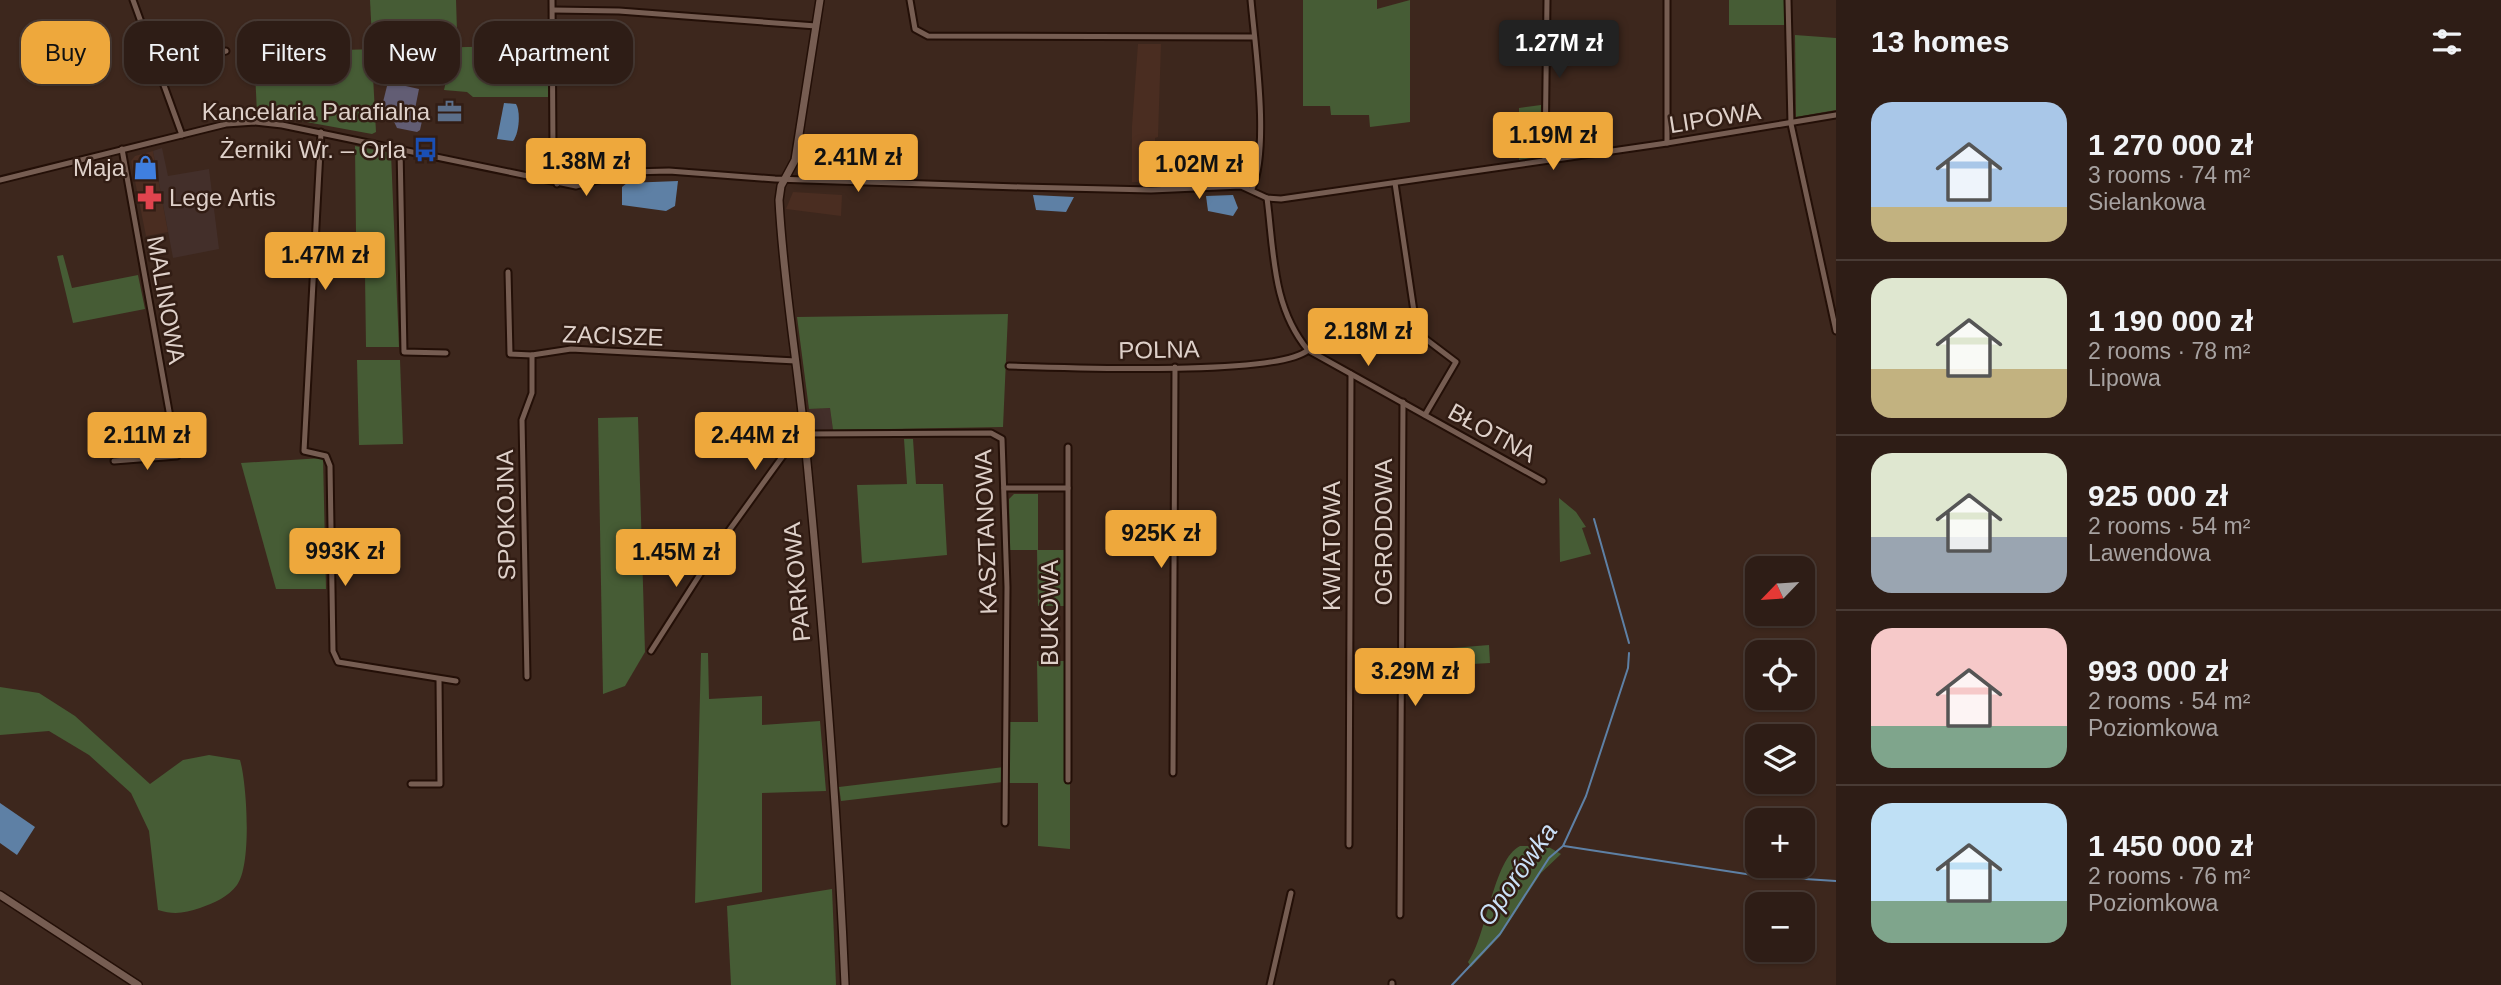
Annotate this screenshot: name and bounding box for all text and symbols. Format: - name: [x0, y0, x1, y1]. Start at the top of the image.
- pin: 1.27M zł: [1487, 20, 1631, 80]
- chip: Buy: [21, 21, 110, 84]
- chip: Rent: [124, 21, 223, 84]
- chip: Filters: [237, 21, 350, 84]
- chip: New: [364, 21, 460, 84]
- chip: Apartment: [474, 21, 633, 84]
- icon: filters: [2428, 23, 2466, 61]
- text: 13 homes: [1871, 25, 2009, 58]
- text: 1.27M zł: [1515, 30, 1603, 56]
- street label: LIPOWA: [1667, 97, 1763, 138]
- place label: Kancelaria Parafialna: [202, 98, 431, 125]
- office icon: Kancelaria Parafialna: [436, 98, 464, 126]
- pin: 1.19M zł: [1481, 113, 1625, 172]
- text: 1.19M zł: [1509, 122, 1597, 148]
- text: 1 270 000 zł: [2088, 128, 2253, 161]
- icon: home: [1927, 130, 2011, 214]
- pin: 2.41M zł: [786, 134, 930, 194]
- place label: Żerniki Wr. – Orla: [220, 136, 407, 163]
- bus stop icon: Żerniki Wr. – Orla: [412, 136, 440, 164]
- pin: 1.38M zł: [514, 138, 658, 198]
- pin: 1.02M zł: [1127, 142, 1271, 201]
- text: 2.41M zł: [814, 144, 902, 170]
- text: 1.38M zł: [542, 148, 630, 174]
- text: 1.02M zł: [1155, 151, 1243, 177]
- place label: Maja: [73, 154, 126, 181]
- shop icon: Maja: [131, 154, 159, 182]
- text: 3 rooms · 74 m²: [2088, 162, 2250, 188]
- pharmacy icon: Lege Artis: [135, 184, 163, 212]
- place label: Lege Artis: [169, 184, 276, 211]
- text: Sielankowa: [2088, 189, 2206, 215]
- pin: 1.47M zł: [253, 232, 397, 292]
- street label: MALINOWA: [142, 234, 191, 366]
- text: 1.47M zł: [281, 242, 369, 268]
- text: 1 190 000 zł: [2088, 304, 2253, 337]
- icon: home: [1927, 306, 2011, 390]
- pin: 2.18M zł: [1296, 308, 1440, 368]
- text: 2.18M zł: [1324, 318, 1412, 344]
- street label: ZACISZE: [562, 320, 664, 351]
- street label: POLNA: [1118, 335, 1200, 364]
- text: 2 rooms · 78 m²: [2088, 338, 2250, 364]
- text: Lipowa: [2088, 365, 2161, 391]
- street label: BŁOTNA: [1444, 397, 1541, 468]
- pin: 2.11M zł: [75, 412, 219, 472]
- pin: 2.44M zł: [683, 412, 827, 472]
- text: 2.11M zł: [104, 422, 190, 448]
- text: 2.44M zł: [711, 422, 799, 448]
- street label: SPOKOJNA: [491, 449, 520, 581]
- street label: KASZTANOWA: [969, 449, 1002, 615]
- street label: OGRODOWA: [1370, 458, 1397, 606]
- text: 925 000 zł: [2088, 479, 2228, 512]
- street label: KWIATOWA: [1318, 481, 1345, 611]
- icon: home: [1927, 481, 2011, 565]
- pin: 925K zł: [1096, 510, 1226, 570]
- text: 2 rooms · 54 m²: [2088, 513, 2250, 539]
- text: 925K zł: [1121, 520, 1201, 546]
- street label: PARKOWA: [778, 521, 815, 643]
- pin: 993K zł: [280, 528, 410, 588]
- pin: 1.45M zł: [604, 530, 748, 589]
- text: 993K zł: [305, 538, 385, 564]
- text: 1.45M zł: [632, 539, 720, 565]
- text: Lawendowa: [2088, 540, 2211, 566]
- north arrow: [1745, 556, 1815, 626]
- map controls: [1745, 556, 1815, 962]
- street label: BUKOWA: [1036, 560, 1063, 666]
- button: locate: [1745, 640, 1815, 710]
- pin: 3.29M zł: [1343, 648, 1487, 708]
- text: 993 000 zł: [2088, 654, 2228, 687]
- icon: home: [1927, 656, 2011, 740]
- text: 3.29M zł: [1371, 658, 1459, 684]
- text: 2 rooms · 54 m²: [2088, 688, 2250, 714]
- text: Poziomkowa: [2088, 715, 2218, 741]
- button: layers: [1745, 724, 1815, 794]
- button: +: [1745, 808, 1815, 878]
- water label: Oporówka: [1471, 817, 1563, 931]
- text: 1 450 000 zł: [2088, 829, 2253, 862]
- icon: home: [1927, 831, 2011, 915]
- text: 2 rooms · 76 m²: [2088, 863, 2250, 889]
- text: Poziomkowa: [2088, 890, 2218, 916]
- button: −: [1745, 892, 1815, 962]

